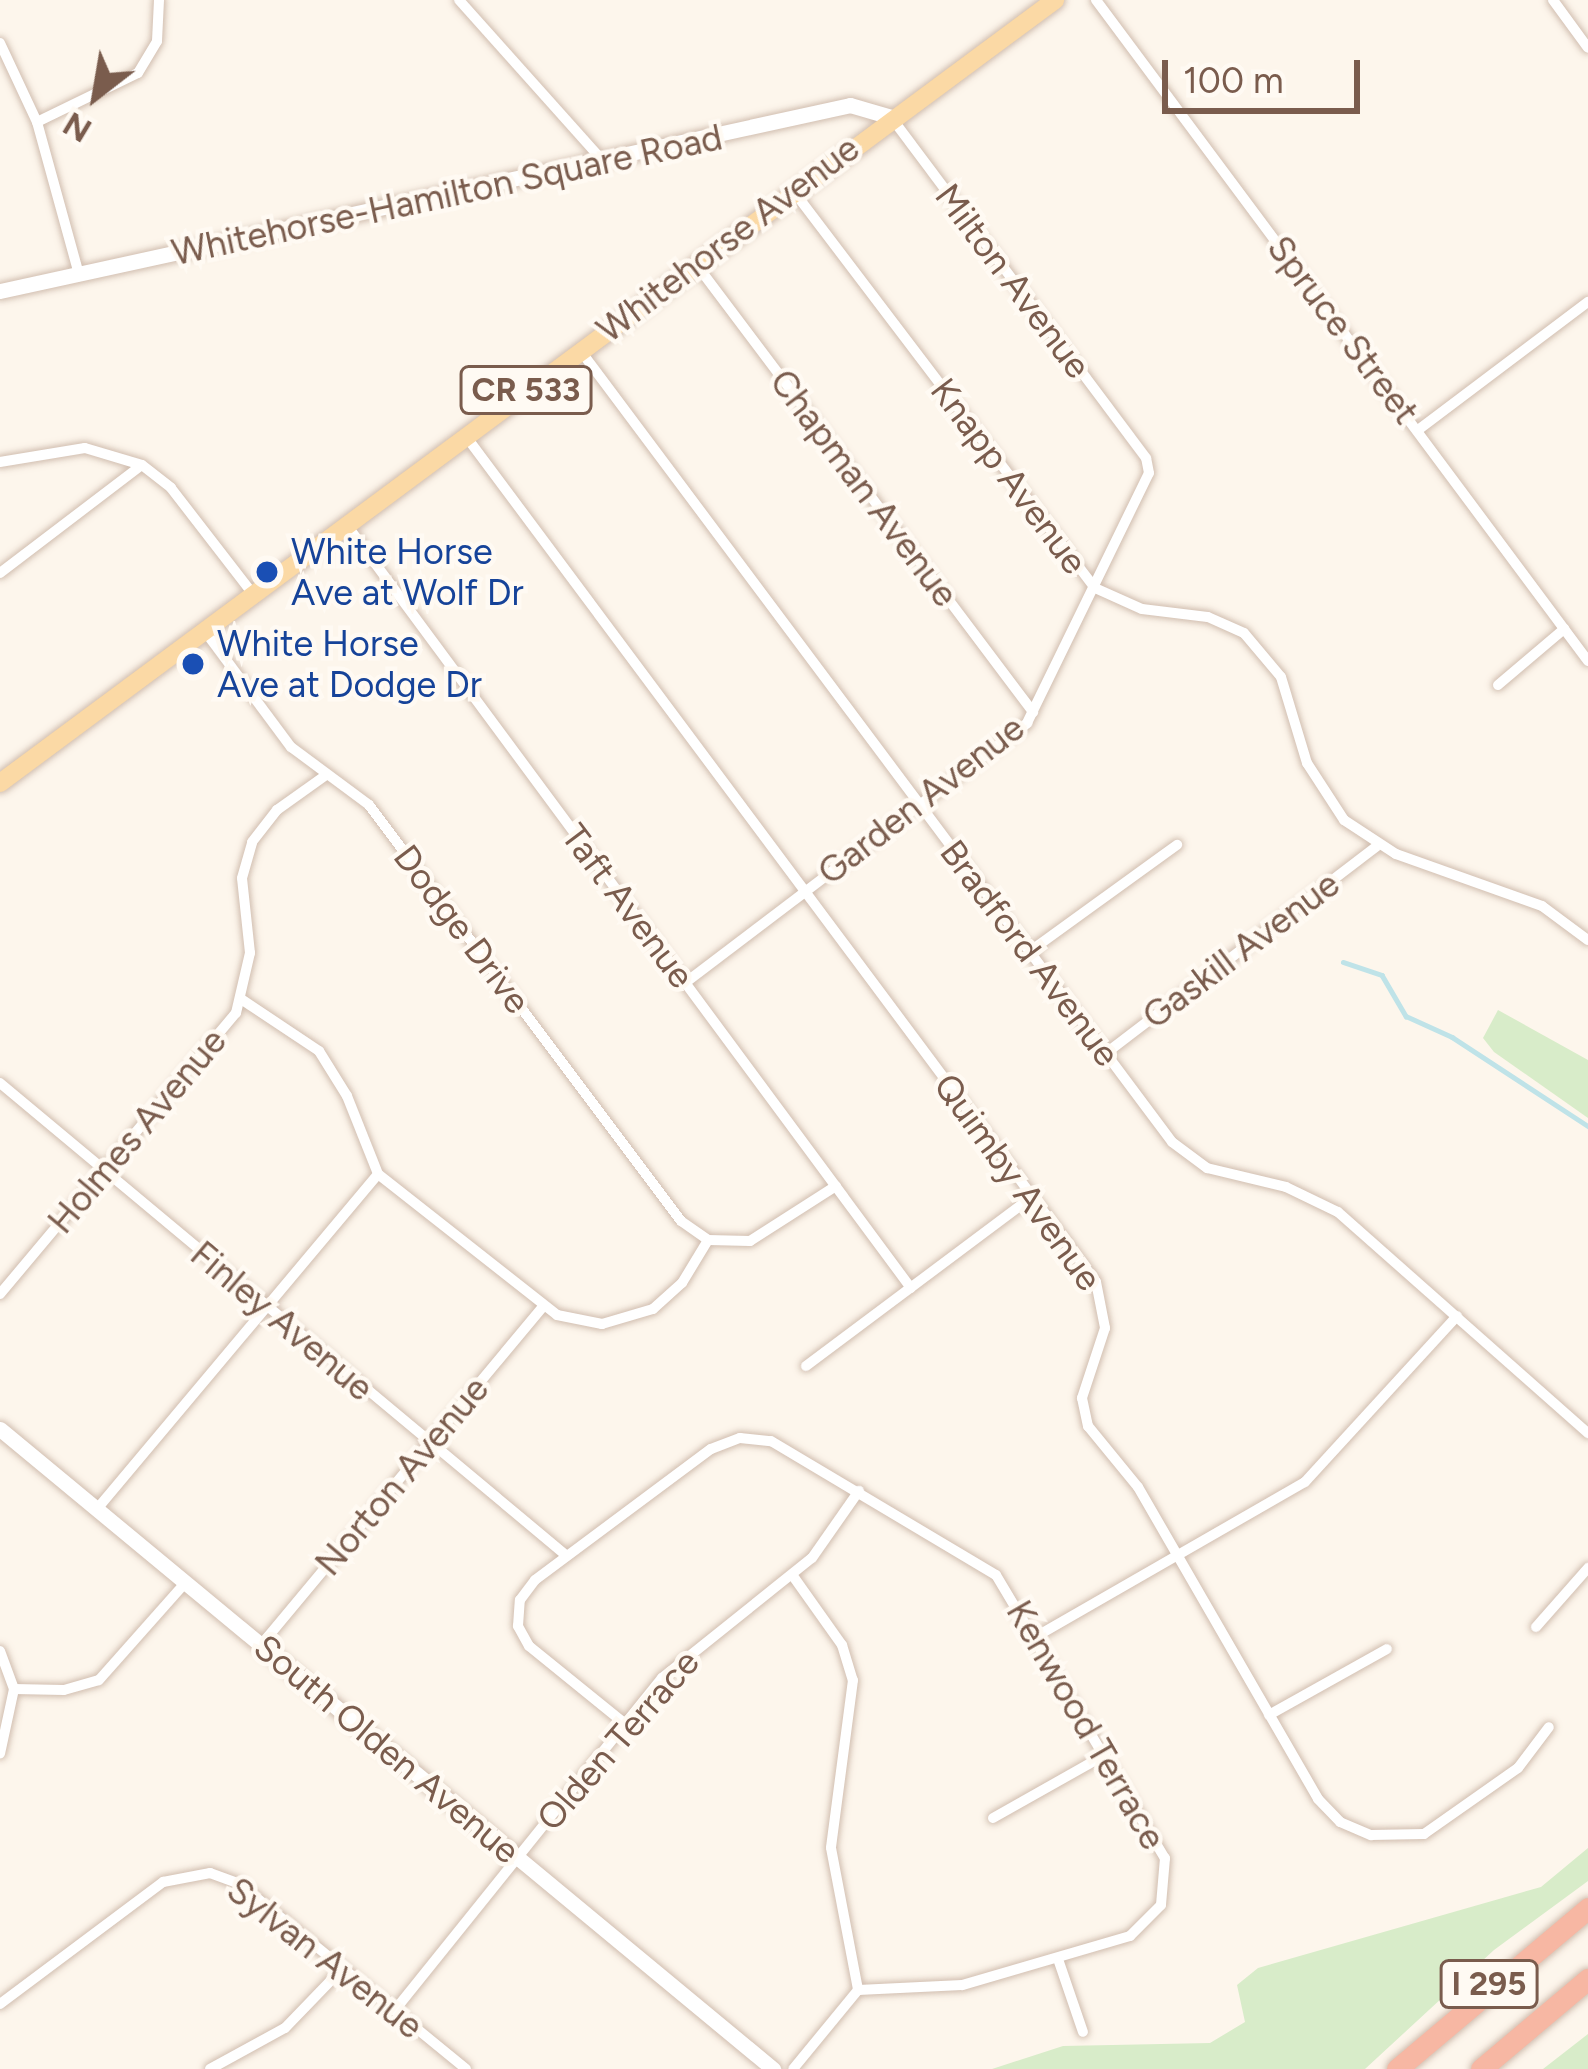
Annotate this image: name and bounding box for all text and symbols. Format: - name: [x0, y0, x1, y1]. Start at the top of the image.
- north arrow: [36, 36, 156, 156]
- scale bar: [1168, 36, 1366, 110]
- text: 100 m: [1183, 59, 1284, 102]
- text: N: [56, 104, 98, 151]
- street label: Whitehorse-Hamilton Square Road: [168, 116, 726, 274]
- street label: Whitehorse Avenue: [589, 127, 867, 351]
- street label: Milton Avenue: [926, 175, 1100, 387]
- street label: Spruce Street: [1258, 227, 1428, 433]
- street label: Chapman Avenue: [761, 361, 967, 615]
- road number: CR 533: [457, 363, 595, 417]
- street label: Knapp Avenue: [921, 370, 1097, 582]
- place label: White Horse Ave at Wolf Dr: [291, 529, 524, 614]
- marker: White Horse Ave at Wolf Dr: [254, 559, 280, 585]
- place label: White Horse Ave at Dodge Dr: [217, 621, 482, 706]
- marker: White Horse Ave at Dodge Dr: [180, 651, 206, 677]
- street label: Garden Avenue: [809, 706, 1033, 894]
- street label: Taft Avenue: [553, 816, 703, 996]
- street label: Bradford Avenue: [931, 832, 1129, 1074]
- street label: Dodge Drive: [385, 836, 539, 1022]
- street label: Gaskill Avenue: [1134, 862, 1348, 1038]
- street label: Holmes Avenue: [39, 1020, 235, 1242]
- street label: Quimby Avenue: [925, 1065, 1111, 1299]
- street label: Finley Avenue: [182, 1232, 382, 1410]
- street label: Norton Avenue: [306, 1368, 498, 1584]
- street label: Kenwood Terrace: [997, 1593, 1175, 1857]
- street label: South Olden Avenue: [246, 1625, 528, 1873]
- street label: Olden Terrace: [528, 1641, 708, 1839]
- street label: Sylvan Avenue: [219, 1868, 431, 2048]
- road number: I 295: [1438, 1957, 1540, 2011]

